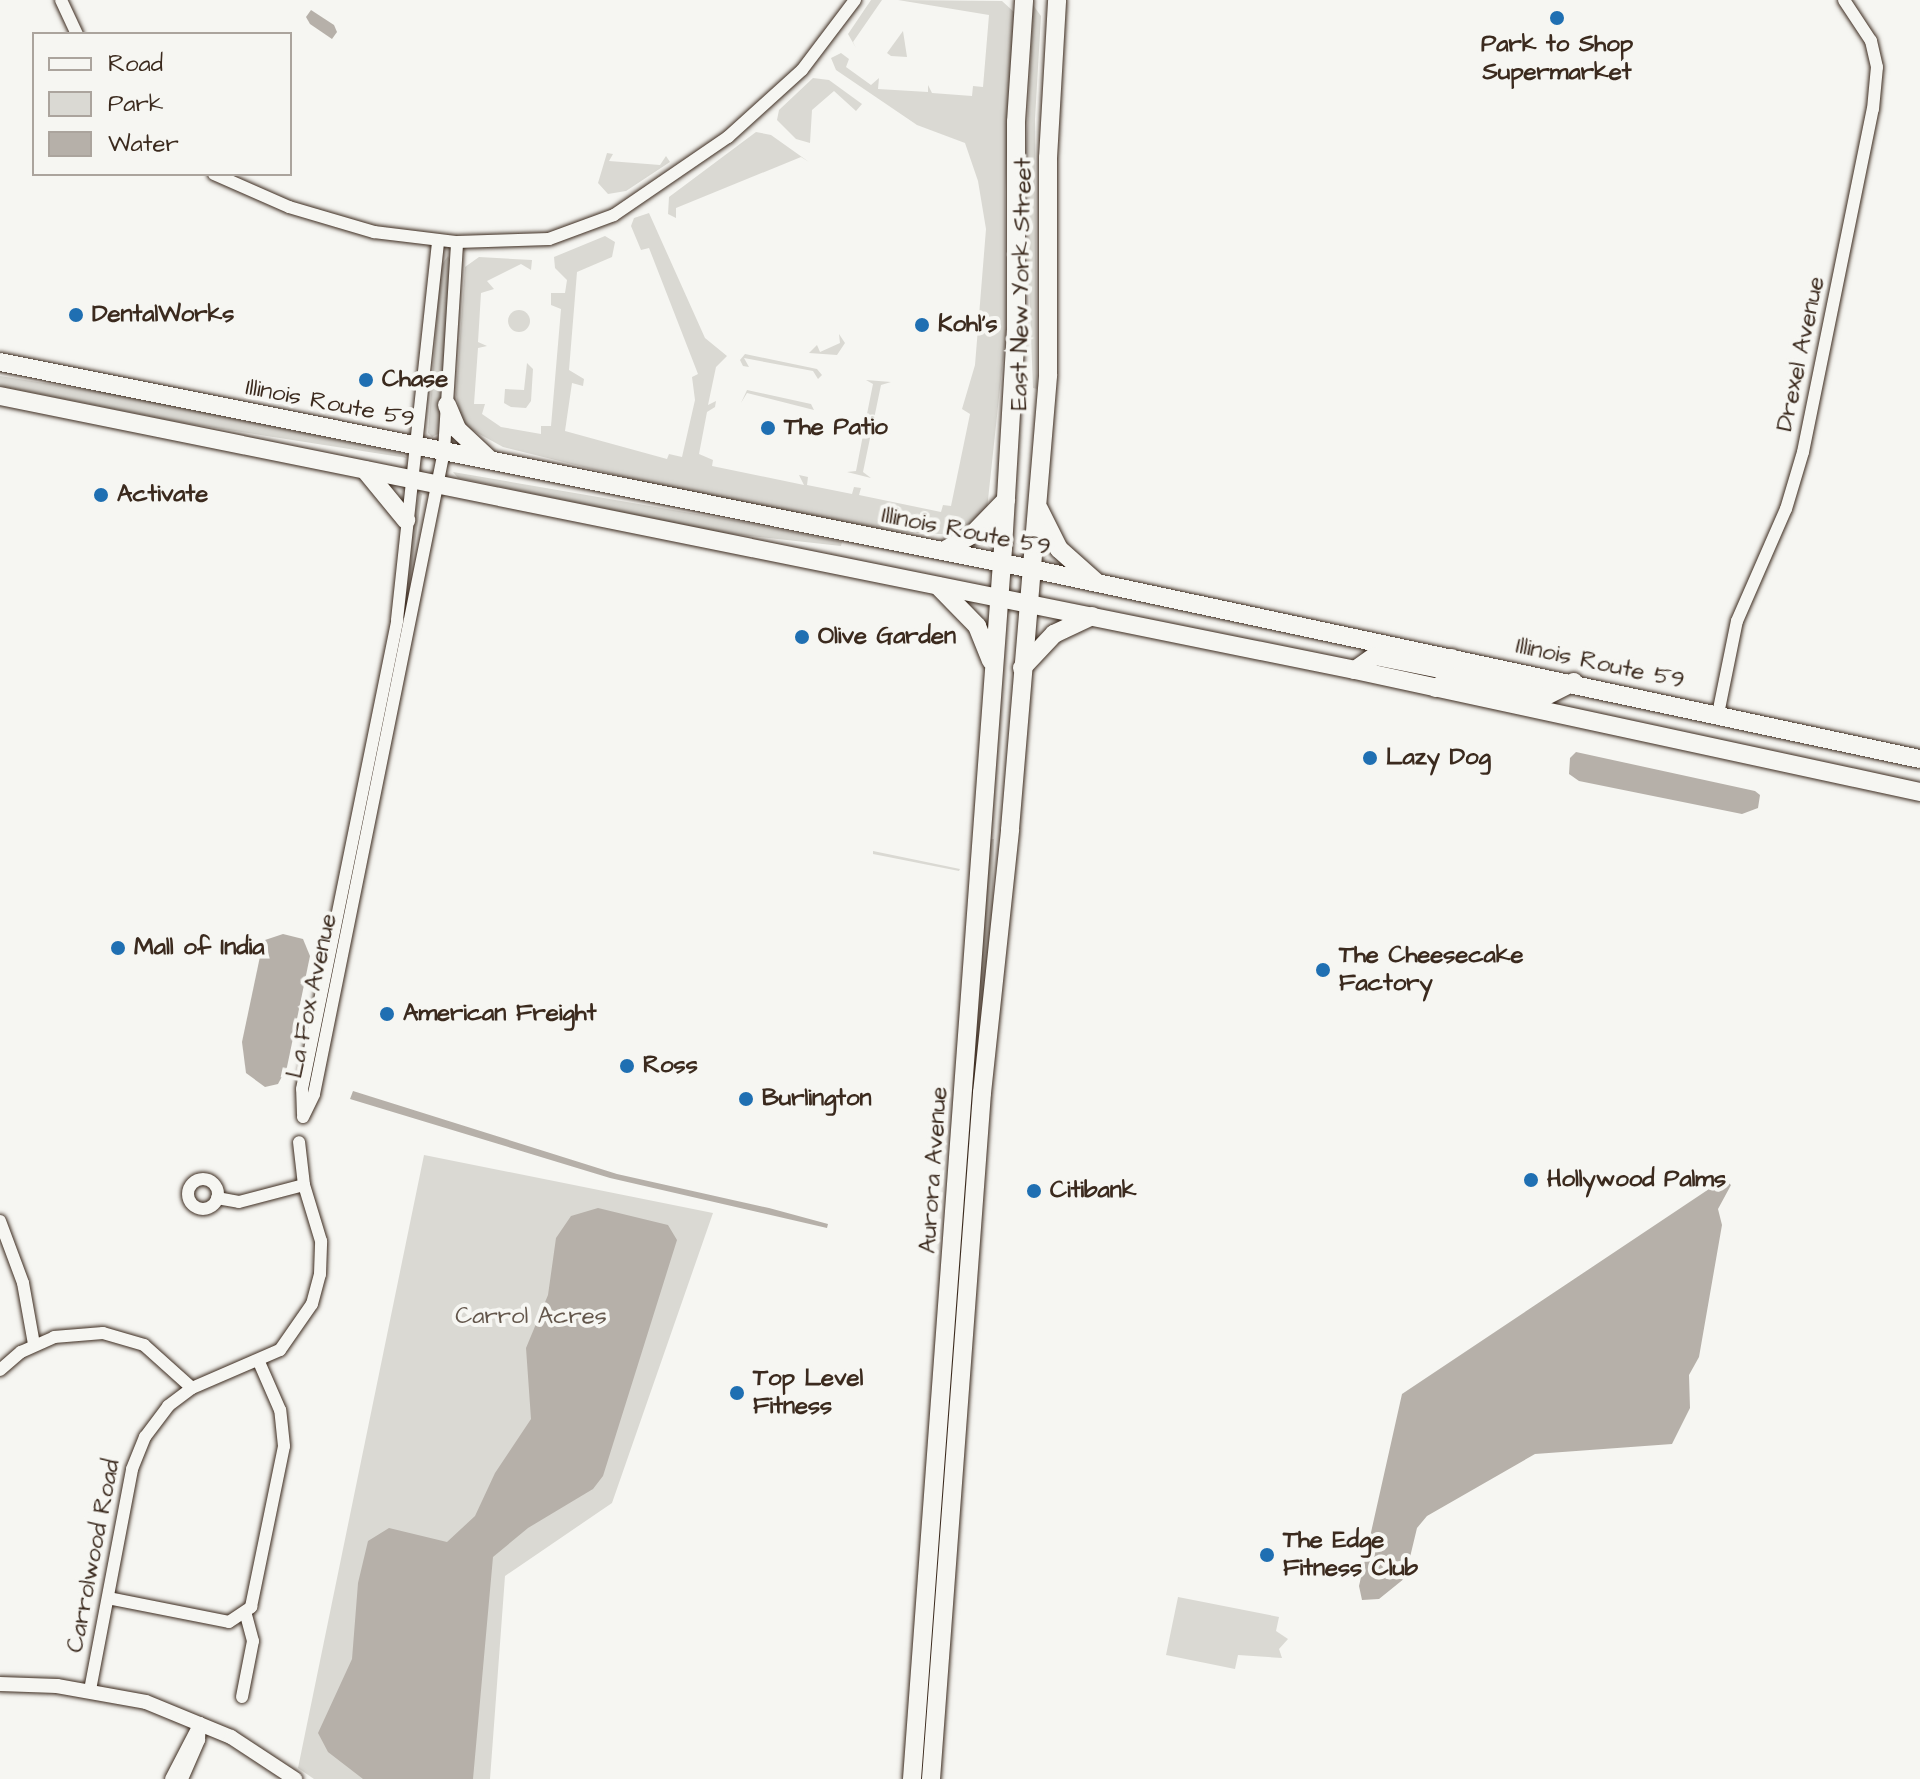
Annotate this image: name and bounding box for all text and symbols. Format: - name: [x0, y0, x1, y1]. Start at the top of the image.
- marker: Park to Shop Supermarket: [1548, 9, 1566, 27]
- place label: Park to Shop Supermarket: [1481, 31, 1633, 87]
- legend: [32, 32, 292, 176]
- text: Road: [108, 47, 163, 81]
- text: Park: [108, 87, 164, 121]
- text: Water: [108, 127, 179, 161]
- street label: East New York Street: [1005, 157, 1039, 411]
- street label: Drexel Avenue: [1771, 274, 1831, 434]
- place label: DentalWorks: [92, 301, 234, 329]
- marker: DentalWorks: [67, 306, 85, 324]
- place label: Kohl's: [938, 311, 998, 339]
- marker: Kohl's: [913, 316, 931, 334]
- place label: Chase: [382, 366, 448, 394]
- marker: Chase: [357, 371, 375, 389]
- street label: Illinois Route 59: [243, 374, 417, 434]
- place label: The Patio: [784, 414, 888, 442]
- marker: The Patio: [759, 419, 777, 437]
- place label: Activate: [117, 481, 208, 509]
- marker: Activate: [92, 486, 110, 504]
- street label: Illinois Route 59: [879, 502, 1053, 562]
- place label: Olive Garden: [818, 623, 956, 651]
- marker: Olive Garden: [793, 628, 811, 646]
- street label: Illinois Route 59: [1513, 632, 1687, 696]
- place label: Lazy Dog: [1386, 744, 1491, 772]
- marker: Lazy Dog: [1361, 749, 1379, 767]
- street label: La Fox Avenue: [281, 911, 343, 1081]
- place label: Mall of India: [134, 934, 264, 962]
- marker: Mall of India: [109, 939, 127, 957]
- place label: The Cheesecake Factory: [1339, 942, 1523, 998]
- marker: The Cheesecake Factory: [1314, 961, 1332, 979]
- place label: American Freight: [403, 1000, 596, 1028]
- marker: American Freight: [378, 1005, 396, 1023]
- place label: Ross: [643, 1052, 698, 1080]
- marker: Ross: [618, 1057, 636, 1075]
- place label: Burlington: [762, 1085, 871, 1113]
- street label: Aurora Avenue: [914, 1086, 954, 1254]
- marker: Burlington: [737, 1090, 755, 1108]
- place label: Hollywood Palms: [1547, 1166, 1726, 1194]
- marker: Hollywood Palms: [1522, 1171, 1540, 1189]
- place label: Citibank: [1050, 1177, 1136, 1205]
- marker: Citibank: [1025, 1182, 1043, 1200]
- park label: Carrol Acres: [455, 1303, 607, 1331]
- place label: Top Level Fitness: [753, 1365, 863, 1421]
- marker: Top Level Fitness: [728, 1384, 746, 1402]
- street label: Carrolwood Road: [61, 1457, 127, 1655]
- place label: The Edge Fitness Club: [1283, 1527, 1418, 1583]
- marker: The Edge Fitness Club: [1258, 1546, 1276, 1564]

